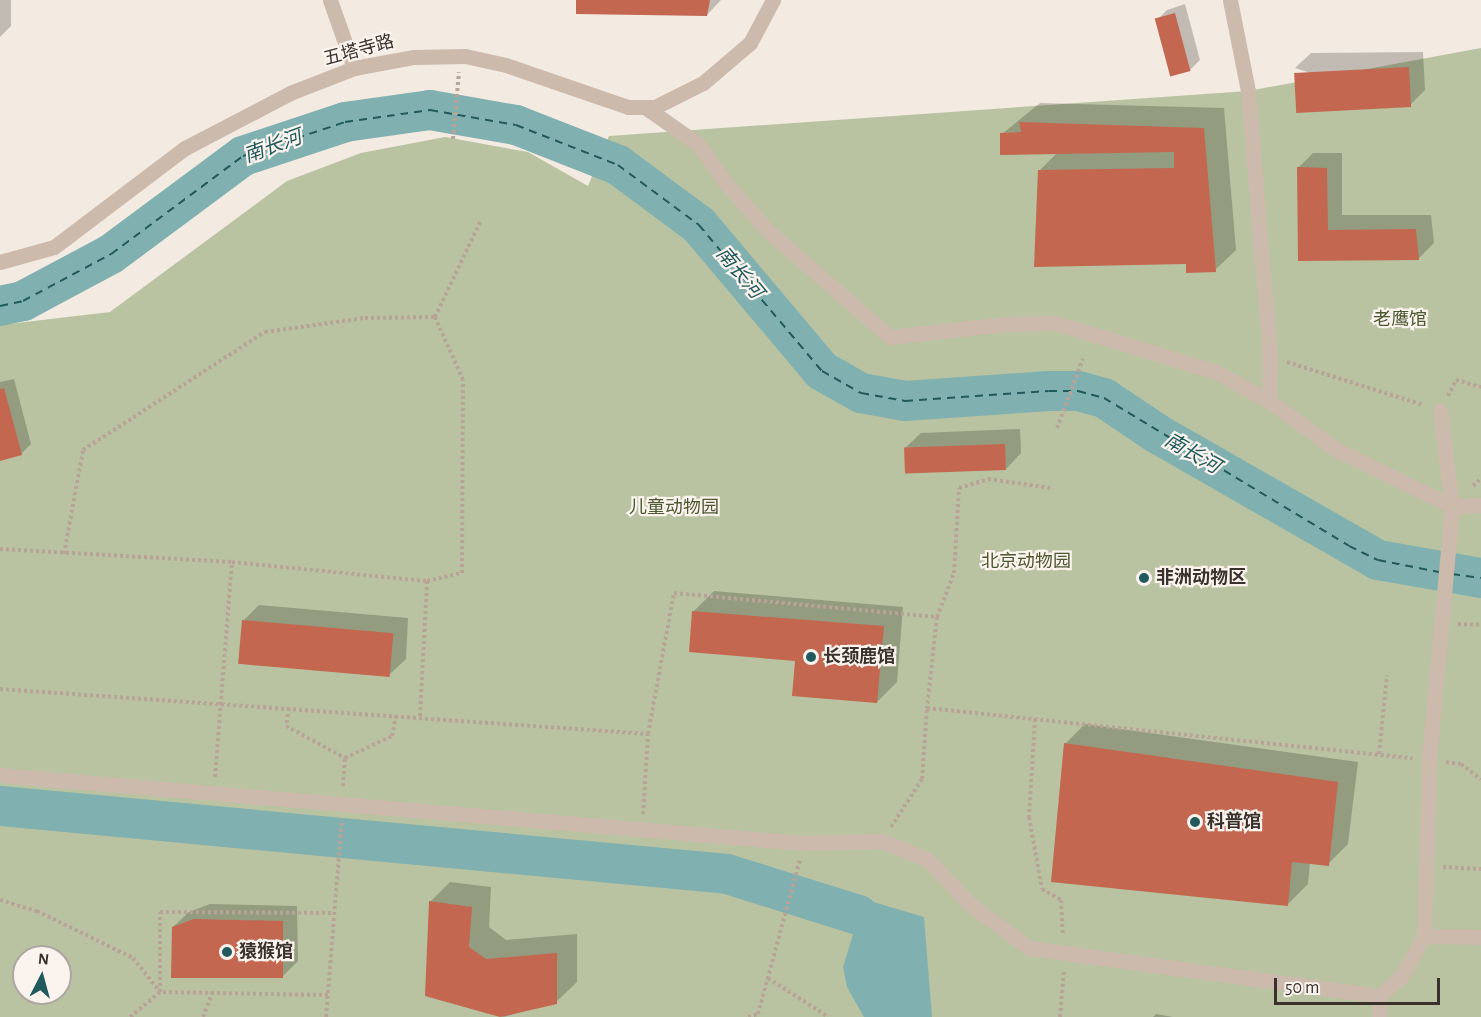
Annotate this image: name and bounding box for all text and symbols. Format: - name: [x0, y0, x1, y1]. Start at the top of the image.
- street label: 五塔寺路: [321, 31, 397, 71]
- water label: 南长河: [241, 125, 305, 169]
- water label: 南长河: [711, 242, 767, 304]
- park label: 老鹰馆: [1373, 309, 1427, 331]
- water label: 南长河: [1160, 429, 1224, 479]
- park label: 儿童动物园: [629, 497, 719, 519]
- park label: 北京动物园: [981, 551, 1071, 573]
- place label: 非洲动物区: [1156, 567, 1246, 589]
- marker: 非洲动物区: [1137, 571, 1151, 585]
- place label: 长颈鹿馆: [823, 646, 895, 668]
- marker: 长颈鹿馆: [804, 650, 818, 664]
- place label: 科普馆: [1207, 811, 1261, 833]
- marker: 科普馆: [1188, 815, 1202, 829]
- place label: 猿猴馆: [239, 941, 293, 963]
- north arrow: [12, 945, 72, 1005]
- marker: 猿猴馆: [220, 945, 234, 959]
- text: N: [37, 951, 50, 968]
- scale bar: [1277, 966, 1444, 1004]
- text: 50 m: [1285, 979, 1319, 997]

